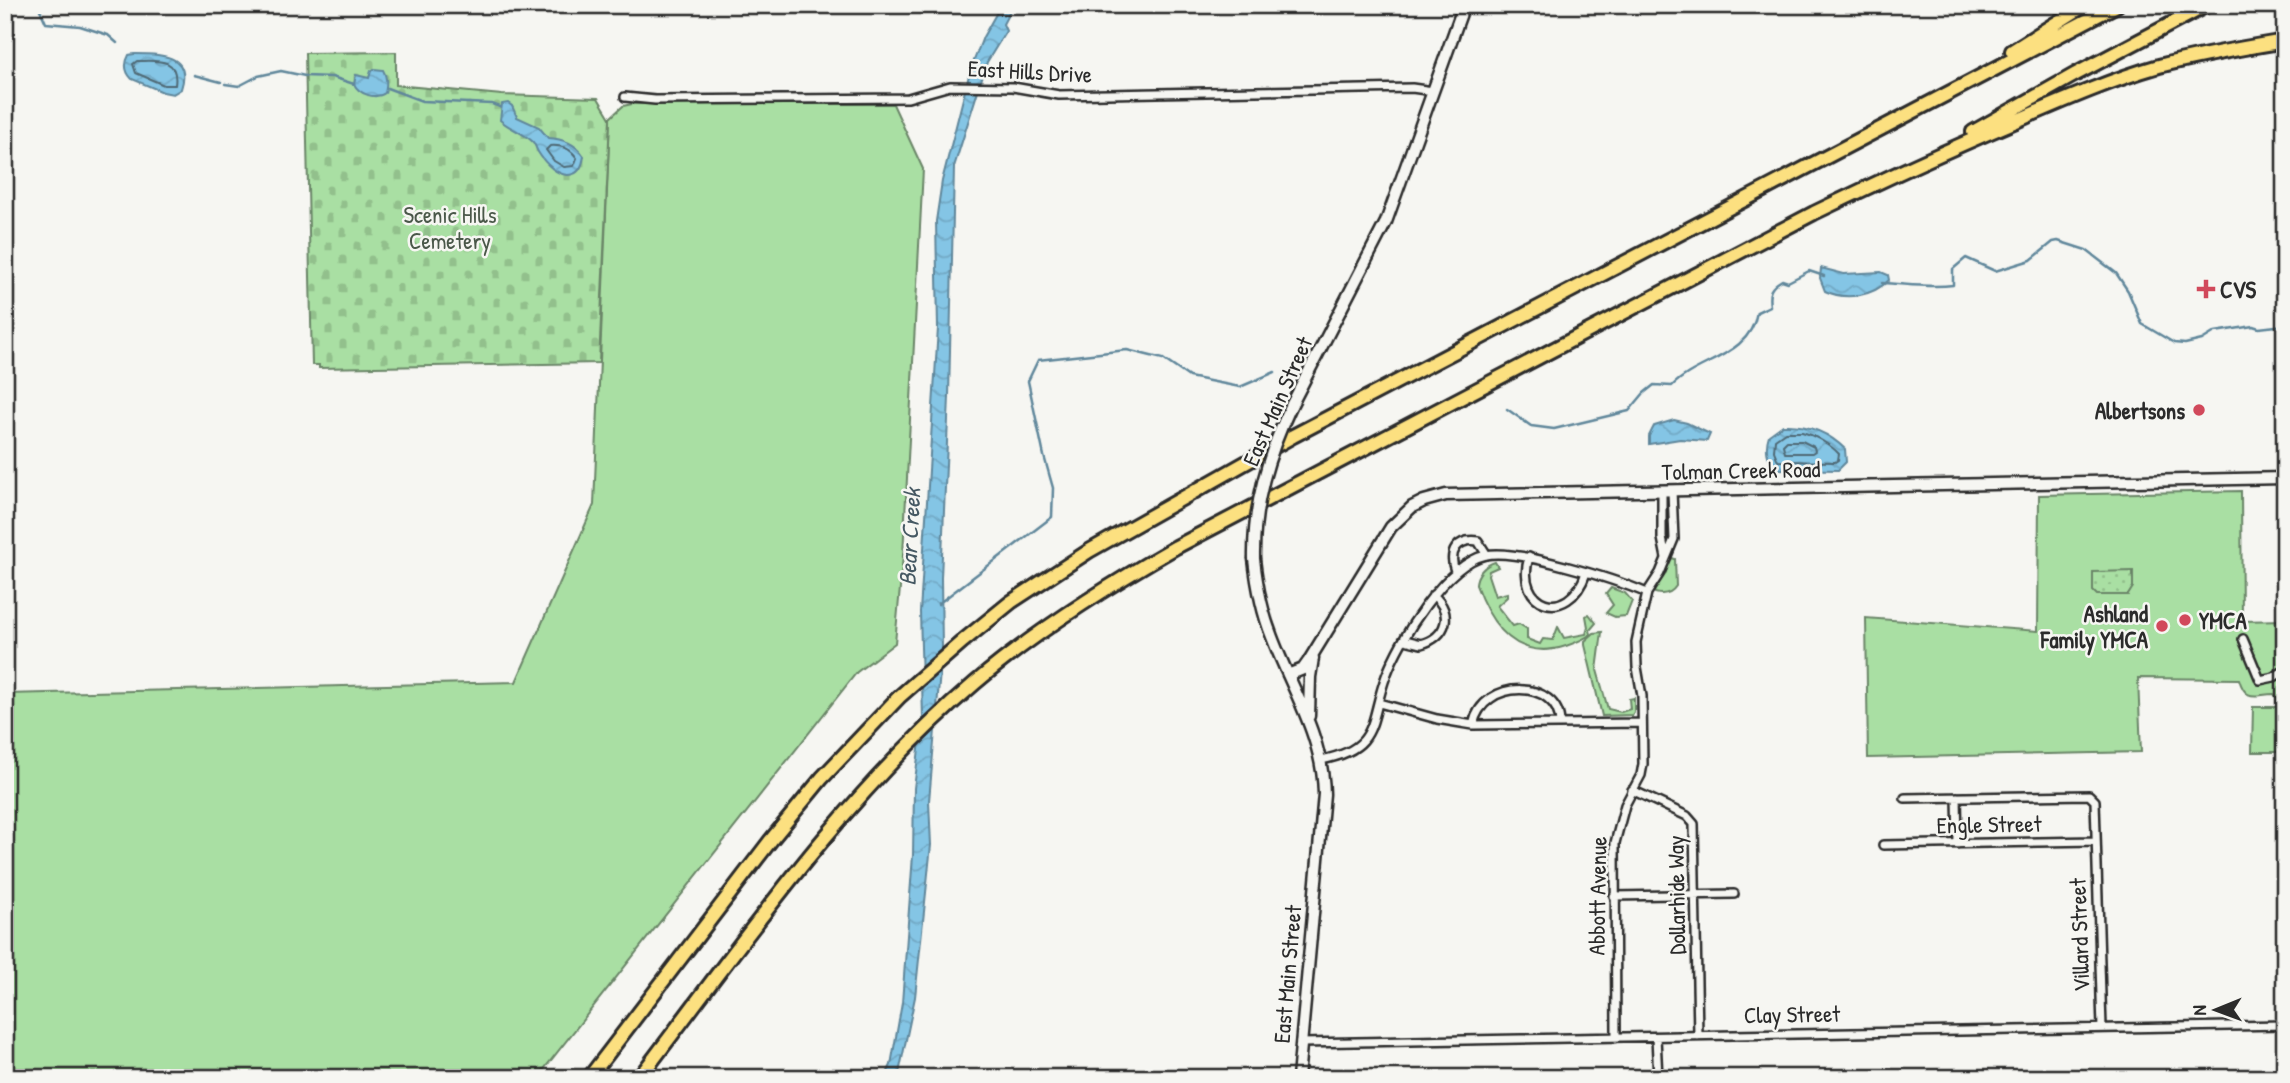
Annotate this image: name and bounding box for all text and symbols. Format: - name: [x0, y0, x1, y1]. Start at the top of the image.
- street label: East Hills Drive: [967, 52, 1093, 90]
- park label: Scenic Hills Cemetery: [403, 199, 497, 256]
- place label: CVS: [2220, 274, 2257, 305]
- marker: CVS: [2198, 281, 2214, 297]
- street label: East Main Street: [1235, 331, 1320, 470]
- place label: Albertsons: [2095, 395, 2185, 426]
- marker: Albertsons: [2191, 402, 2207, 418]
- street label: Tolman Creek Road: [1661, 453, 1821, 487]
- water label: Bear Creek: [890, 486, 928, 586]
- place label: Ashland Family YMCA: [2040, 598, 2149, 656]
- place label: YMCA: [2199, 605, 2247, 636]
- marker: YMCA: [2177, 612, 2193, 628]
- marker: Ashland Family YMCA: [2154, 618, 2170, 634]
- street label: Engle Street: [1936, 808, 2043, 840]
- street label: Dollarhide Way: [1659, 835, 1693, 955]
- street label: Abbott Avenue: [1580, 836, 1614, 956]
- street label: Villard Street: [2061, 877, 2096, 992]
- street label: East Main Street: [1266, 903, 1309, 1044]
- north arrow: [2182, 974, 2252, 1044]
- street label: Clay Street: [1744, 998, 1841, 1030]
- text: N: [2186, 1005, 2212, 1016]

